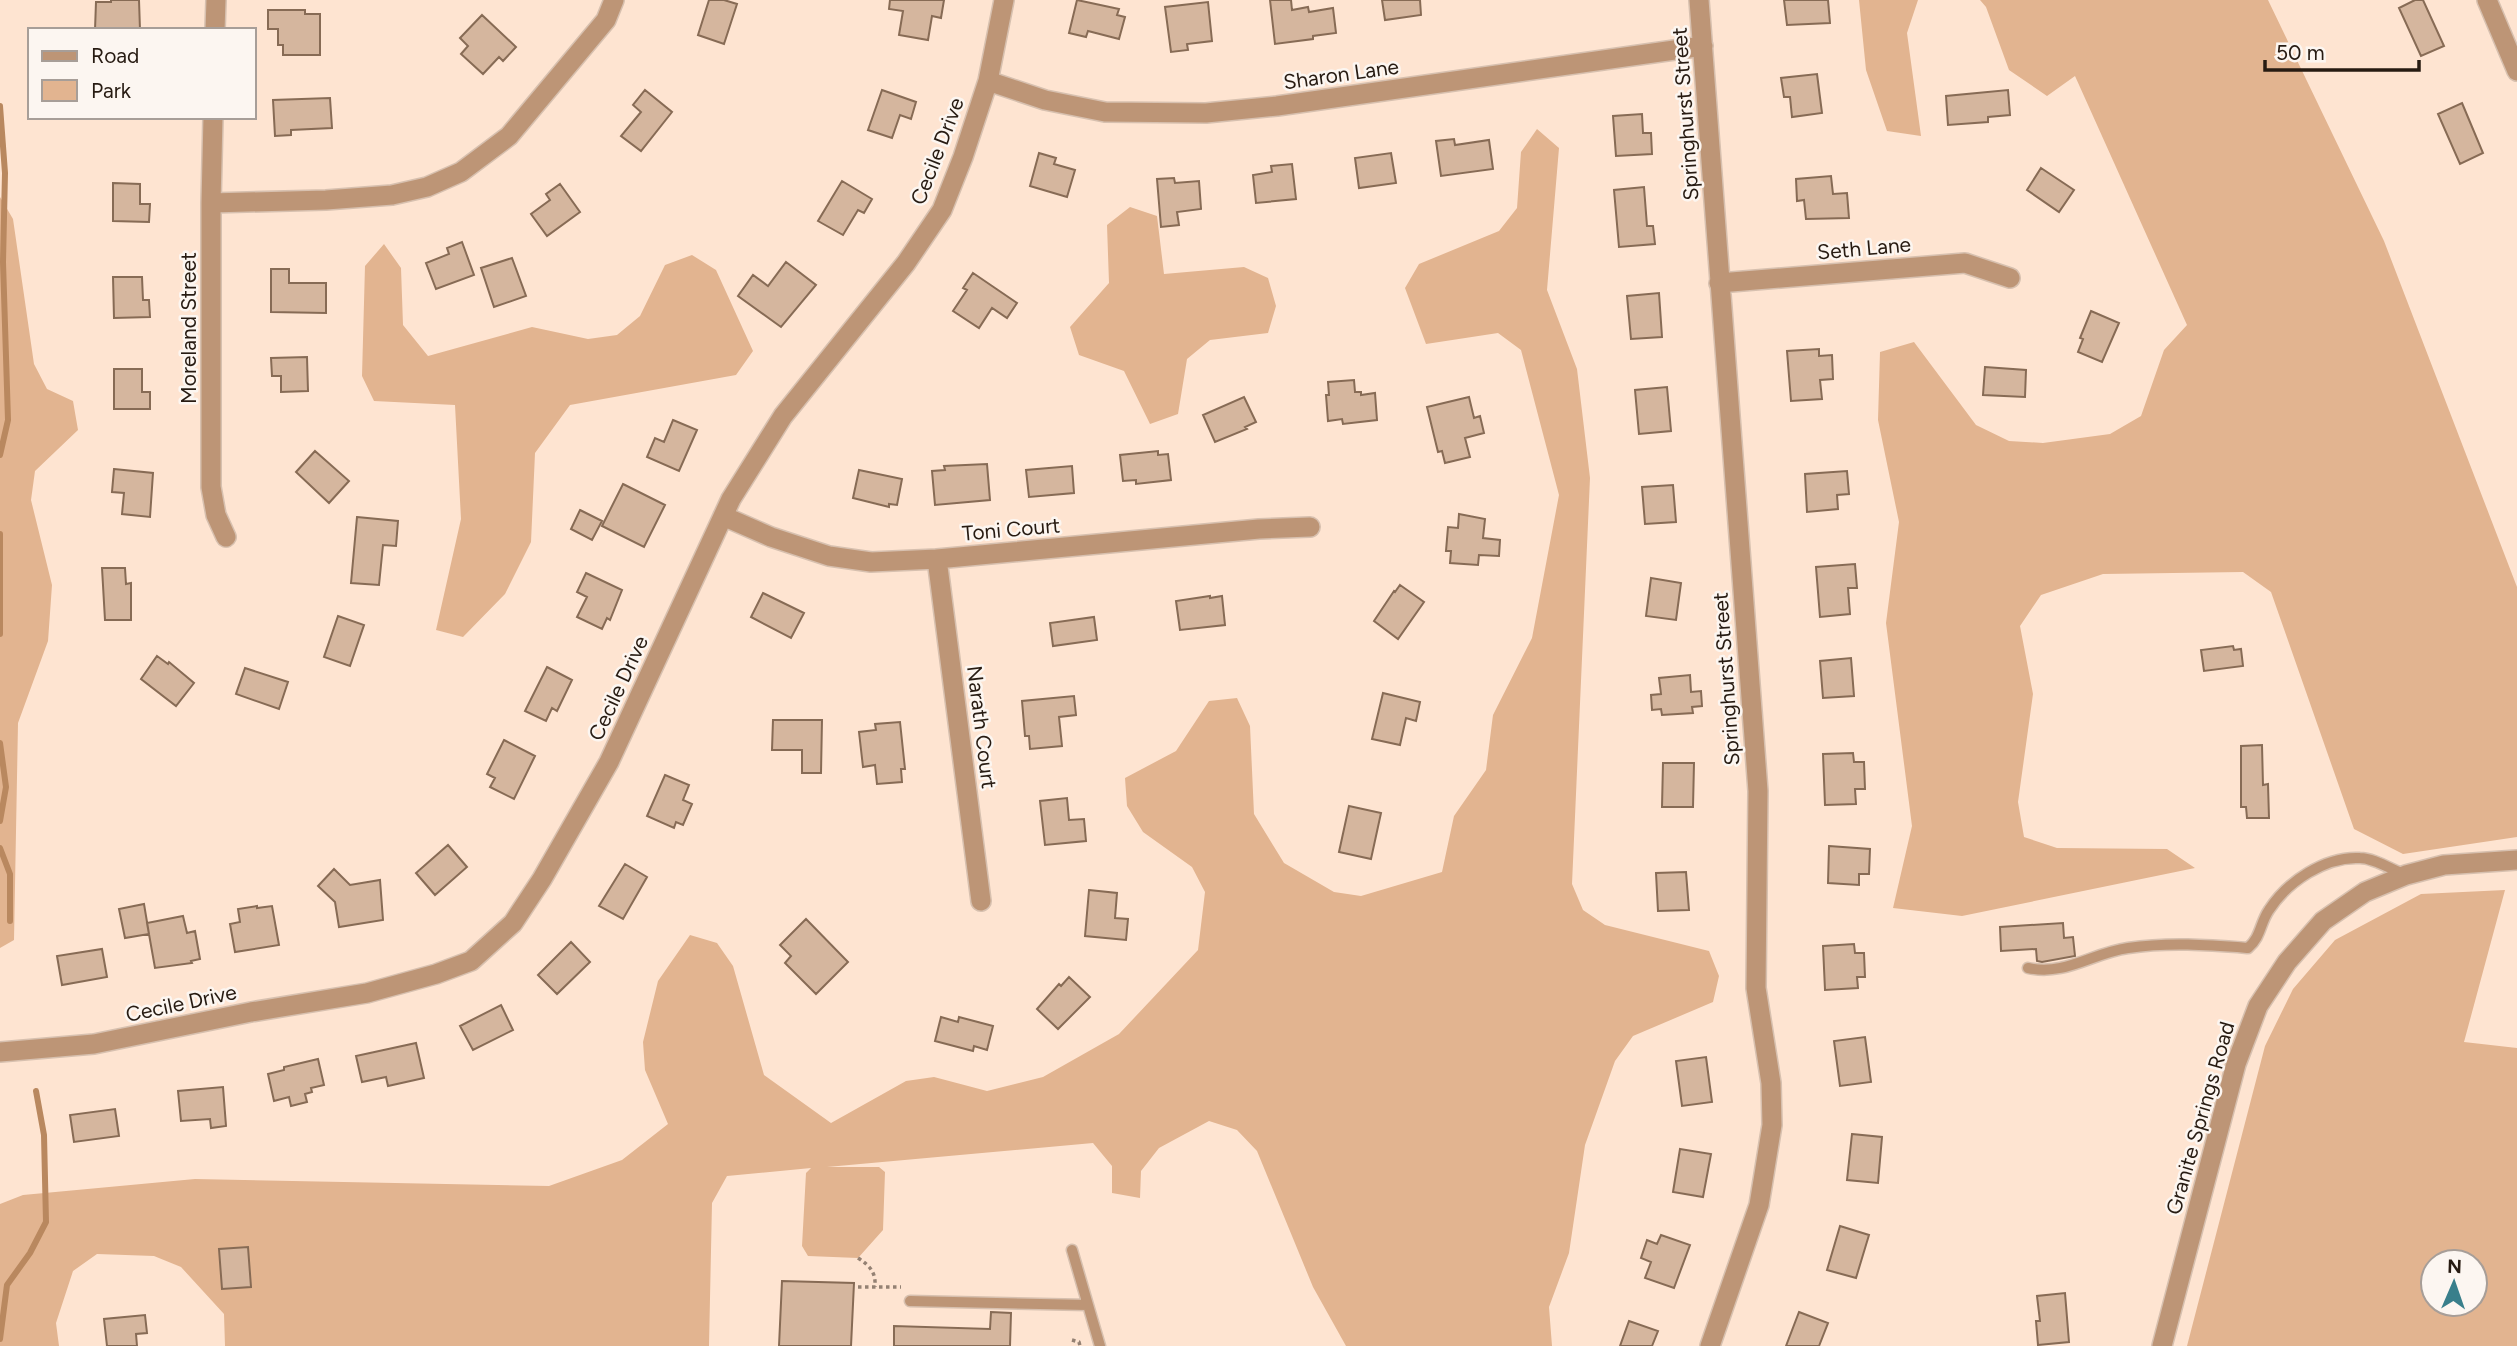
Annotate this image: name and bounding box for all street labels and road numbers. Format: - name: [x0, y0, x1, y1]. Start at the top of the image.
- street label: Springhurst Street: [1666, 27, 1704, 201]
- street label: Sharon Lane: [1282, 54, 1400, 94]
- street label: Cecile Drive: [905, 94, 969, 208]
- street label: Seth Lane: [1816, 231, 1912, 265]
- street label: Moreland Street: [176, 252, 201, 404]
- street label: Toni Court: [961, 512, 1061, 546]
- street label: Springhurst Street: [1707, 592, 1745, 766]
- street label: Cecile Drive: [583, 632, 653, 744]
- street label: Narath Court: [962, 664, 1002, 790]
- street label: Cecile Drive: [123, 979, 239, 1027]
- street label: Granite Springs Road: [2160, 1019, 2240, 1217]

